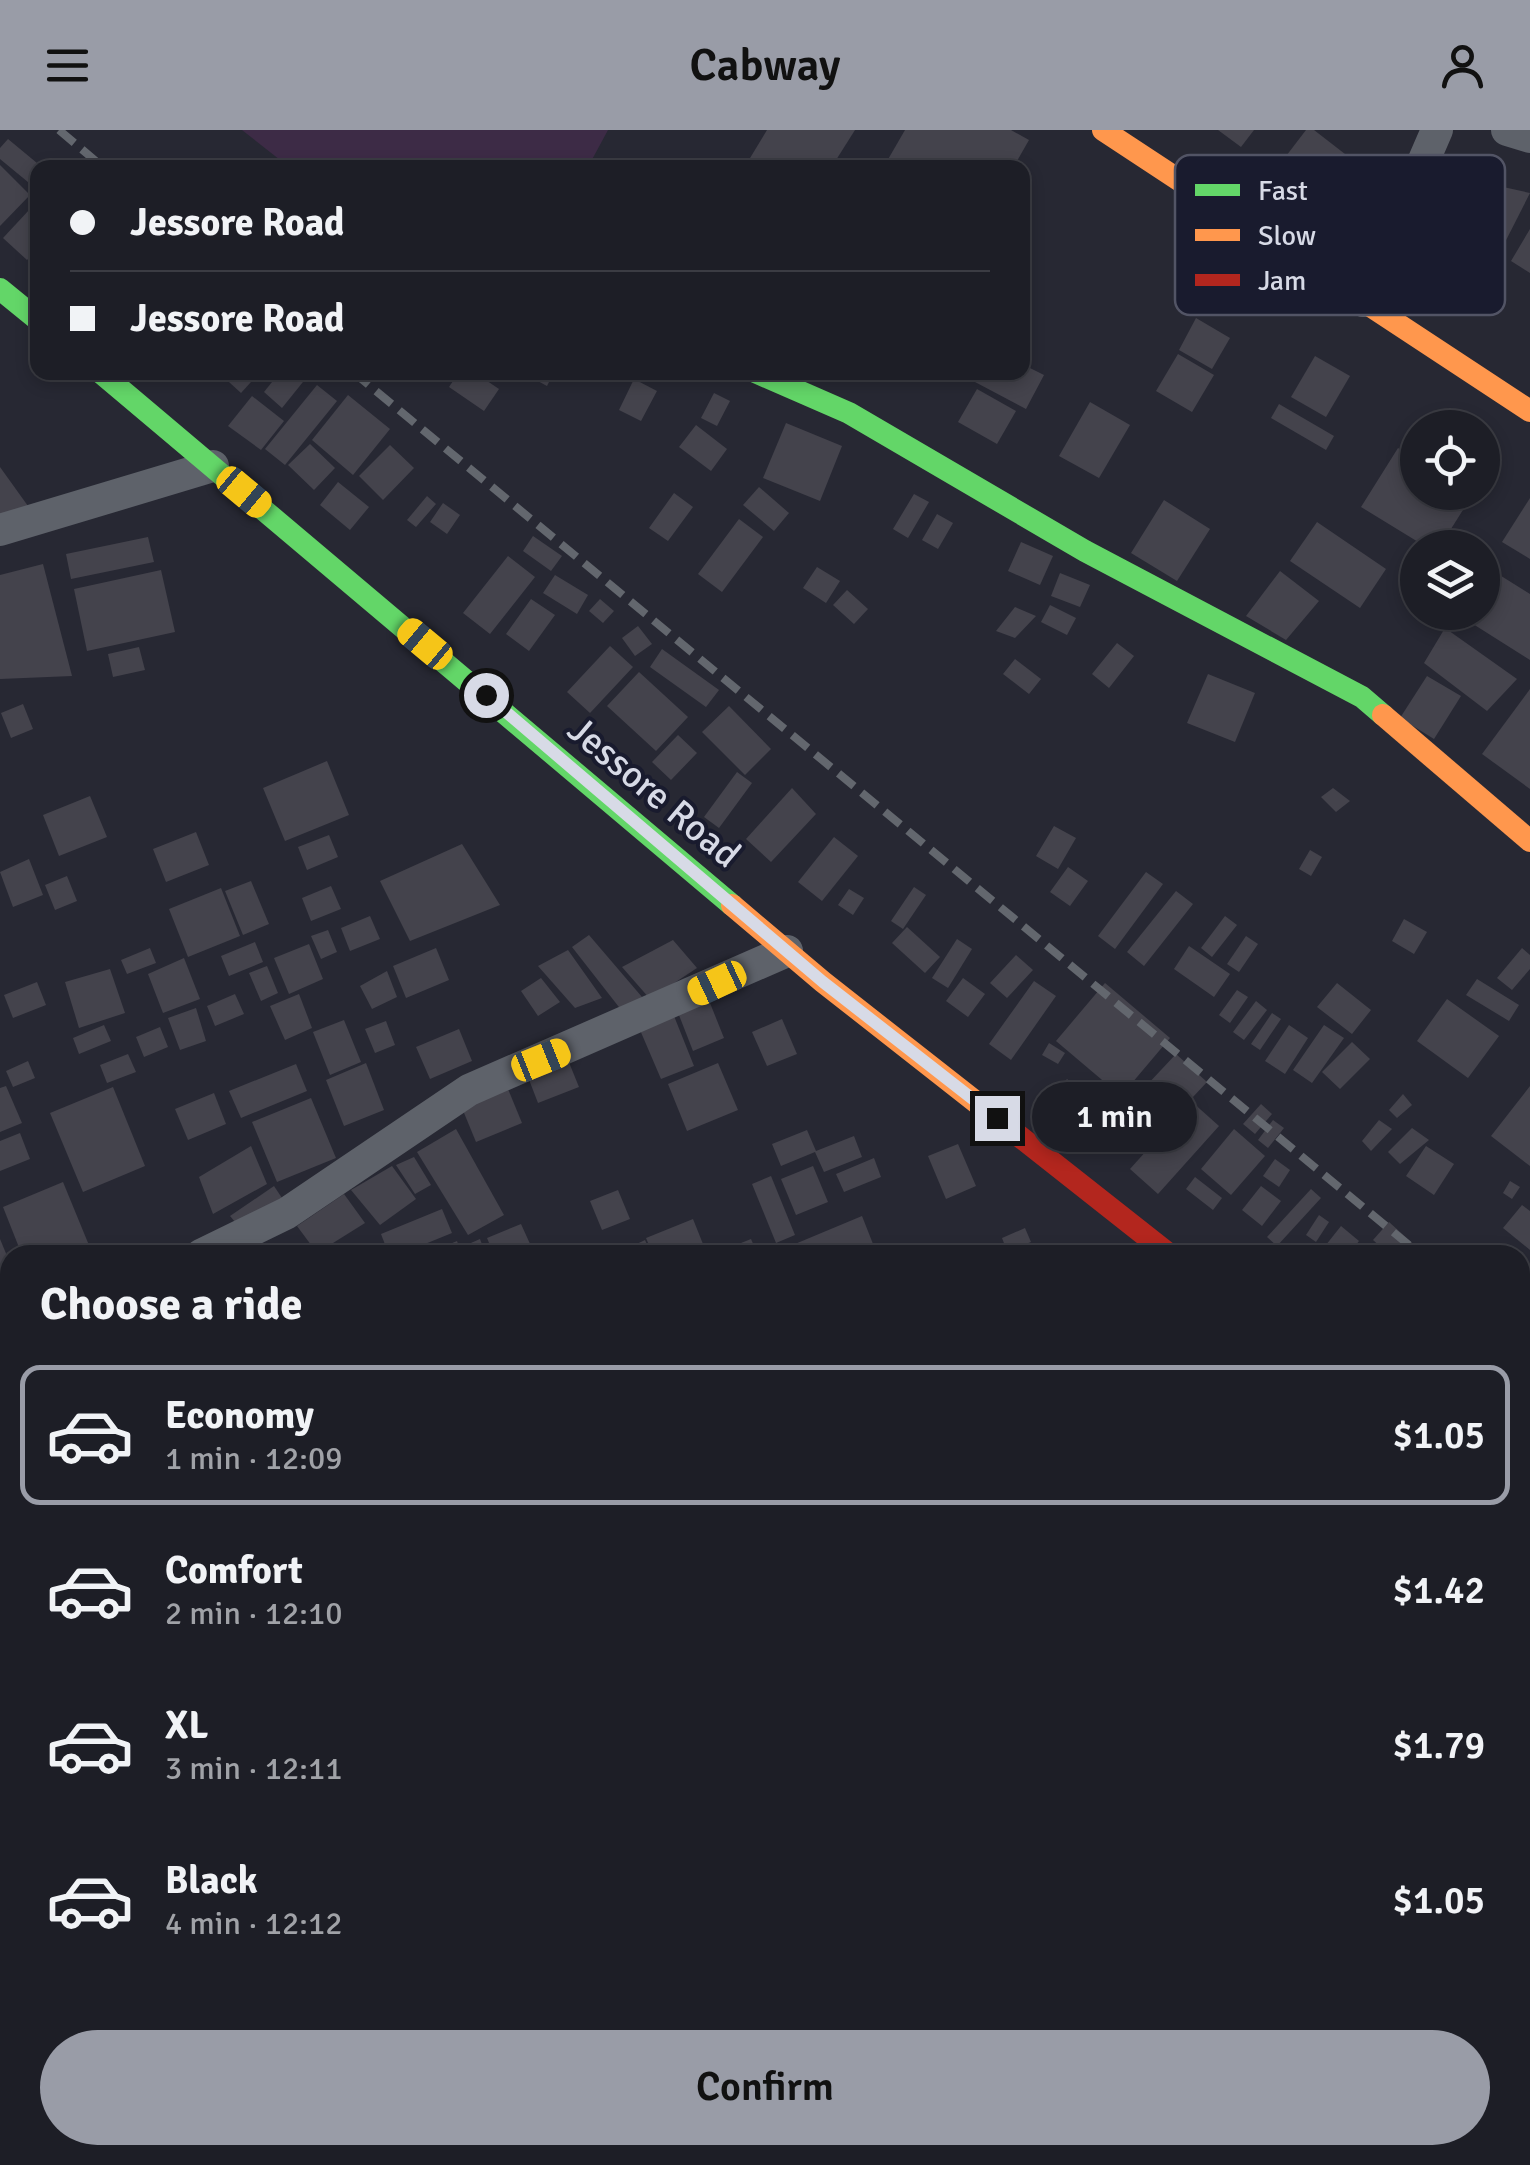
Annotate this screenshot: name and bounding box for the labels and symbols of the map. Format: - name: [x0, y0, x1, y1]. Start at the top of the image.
- legend: [1175, 155, 1505, 315]
- text: Fast: [1258, 174, 1308, 208]
- text: Slow: [1258, 219, 1316, 253]
- text: Jam: [1258, 264, 1306, 298]
- car: [211, 461, 277, 523]
- car: [392, 613, 458, 675]
- route start: [464, 673, 509, 718]
- street label: Jessore Road: [558, 706, 750, 878]
- car: [683, 957, 751, 1009]
- car: [508, 1035, 574, 1085]
- callout: 1 min: [1032, 1083, 1197, 1153]
- route end: [975, 1096, 1020, 1141]

